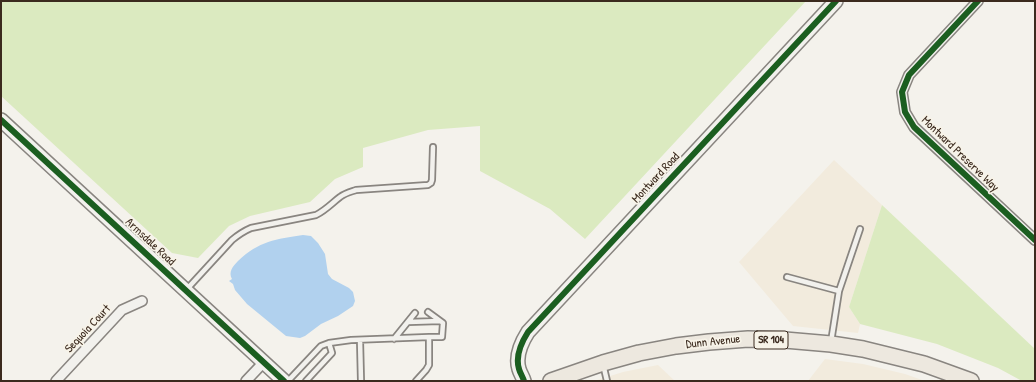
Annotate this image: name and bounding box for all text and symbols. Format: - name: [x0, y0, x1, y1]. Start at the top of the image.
- street label: Montward Preserve Way: [918, 113, 1002, 195]
- street label: Montward Road: [629, 150, 683, 206]
- street label: Armsdale Road: [122, 215, 178, 269]
- street label: Sequoia Court: [62, 302, 114, 356]
- road number: SR 104: [754, 331, 788, 349]
- street label: Dunn Avenue: [685, 332, 741, 352]

